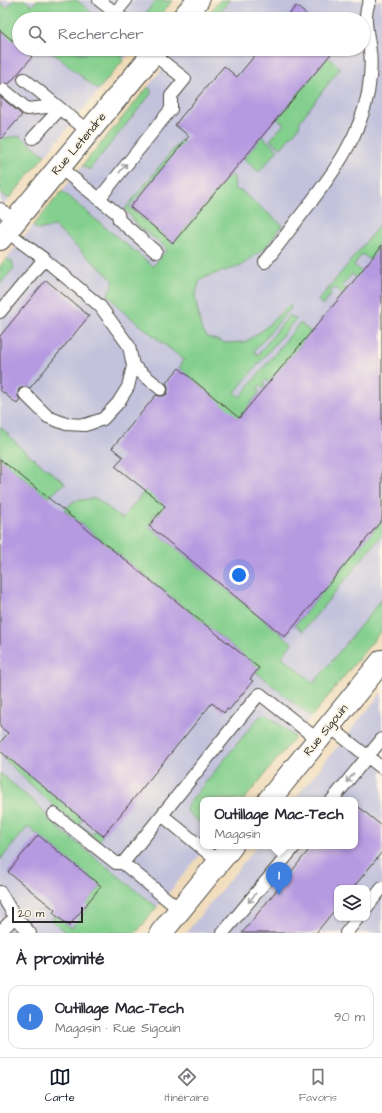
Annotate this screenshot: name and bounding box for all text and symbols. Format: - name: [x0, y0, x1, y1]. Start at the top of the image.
- search box: [12, 12, 370, 56]
- icon: search: [26, 23, 48, 45]
- text: Rechercher: [58, 24, 143, 45]
- street label: Rue Letendre: [48, 109, 111, 179]
- one-way arrow: [119, 163, 128, 174]
- your location: [229, 565, 249, 585]
- street label: Rue Sigouin: [300, 700, 353, 760]
- one-way arrow: [346, 773, 354, 784]
- popup: [200, 797, 358, 849]
- text: Outillage Mac-Tech: [215, 804, 343, 825]
- text: Magasin: [215, 825, 260, 843]
- pin: 1: [266, 862, 292, 895]
- map controls: [334, 885, 370, 921]
- button: layers: [334, 885, 370, 921]
- one-way arrow: [248, 892, 257, 903]
- scale bar: [12, 905, 83, 924]
- text: 20 m: [18, 906, 44, 921]
- text: À proximité: [16, 947, 105, 971]
- text: Outillage Mac-Tech: [55, 998, 184, 1019]
- text: 1: [29, 1008, 31, 1026]
- text: 90 m: [334, 1008, 365, 1026]
- text: Magasin · Rue Sigouin: [55, 1019, 180, 1037]
- tab: Carte: [45, 1066, 75, 1105]
- tab: Itinéraire: [164, 1066, 209, 1105]
- tab: Favoris: [299, 1066, 337, 1105]

